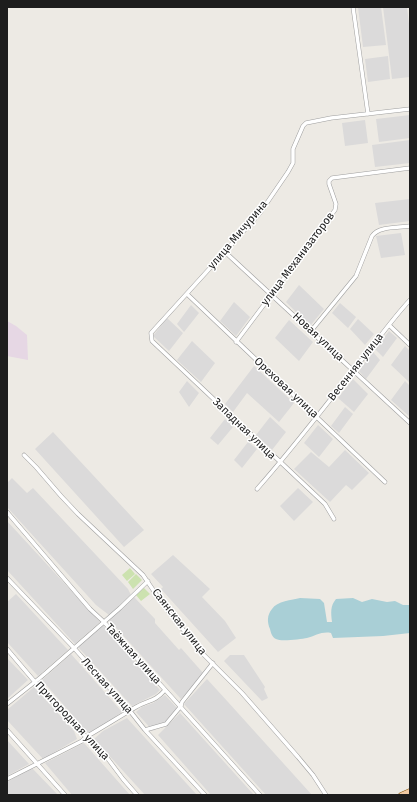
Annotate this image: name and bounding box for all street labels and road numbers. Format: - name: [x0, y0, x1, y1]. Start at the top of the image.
- street label: улица Мичурина: [205, 198, 271, 272]
- street label: улица Механизаторов: [259, 210, 337, 308]
- street label: Новая улица: [290, 310, 346, 364]
- street label: Весенняя улица: [325, 330, 387, 404]
- street label: Ореховая улица: [251, 355, 321, 421]
- street label: Западная улица: [210, 396, 278, 462]
- street label: Саянская улица: [149, 586, 209, 658]
- street label: Таёжная улица: [102, 621, 164, 687]
- street label: Лесная улица: [78, 655, 136, 717]
- street label: Пригородная улица: [32, 679, 112, 763]

